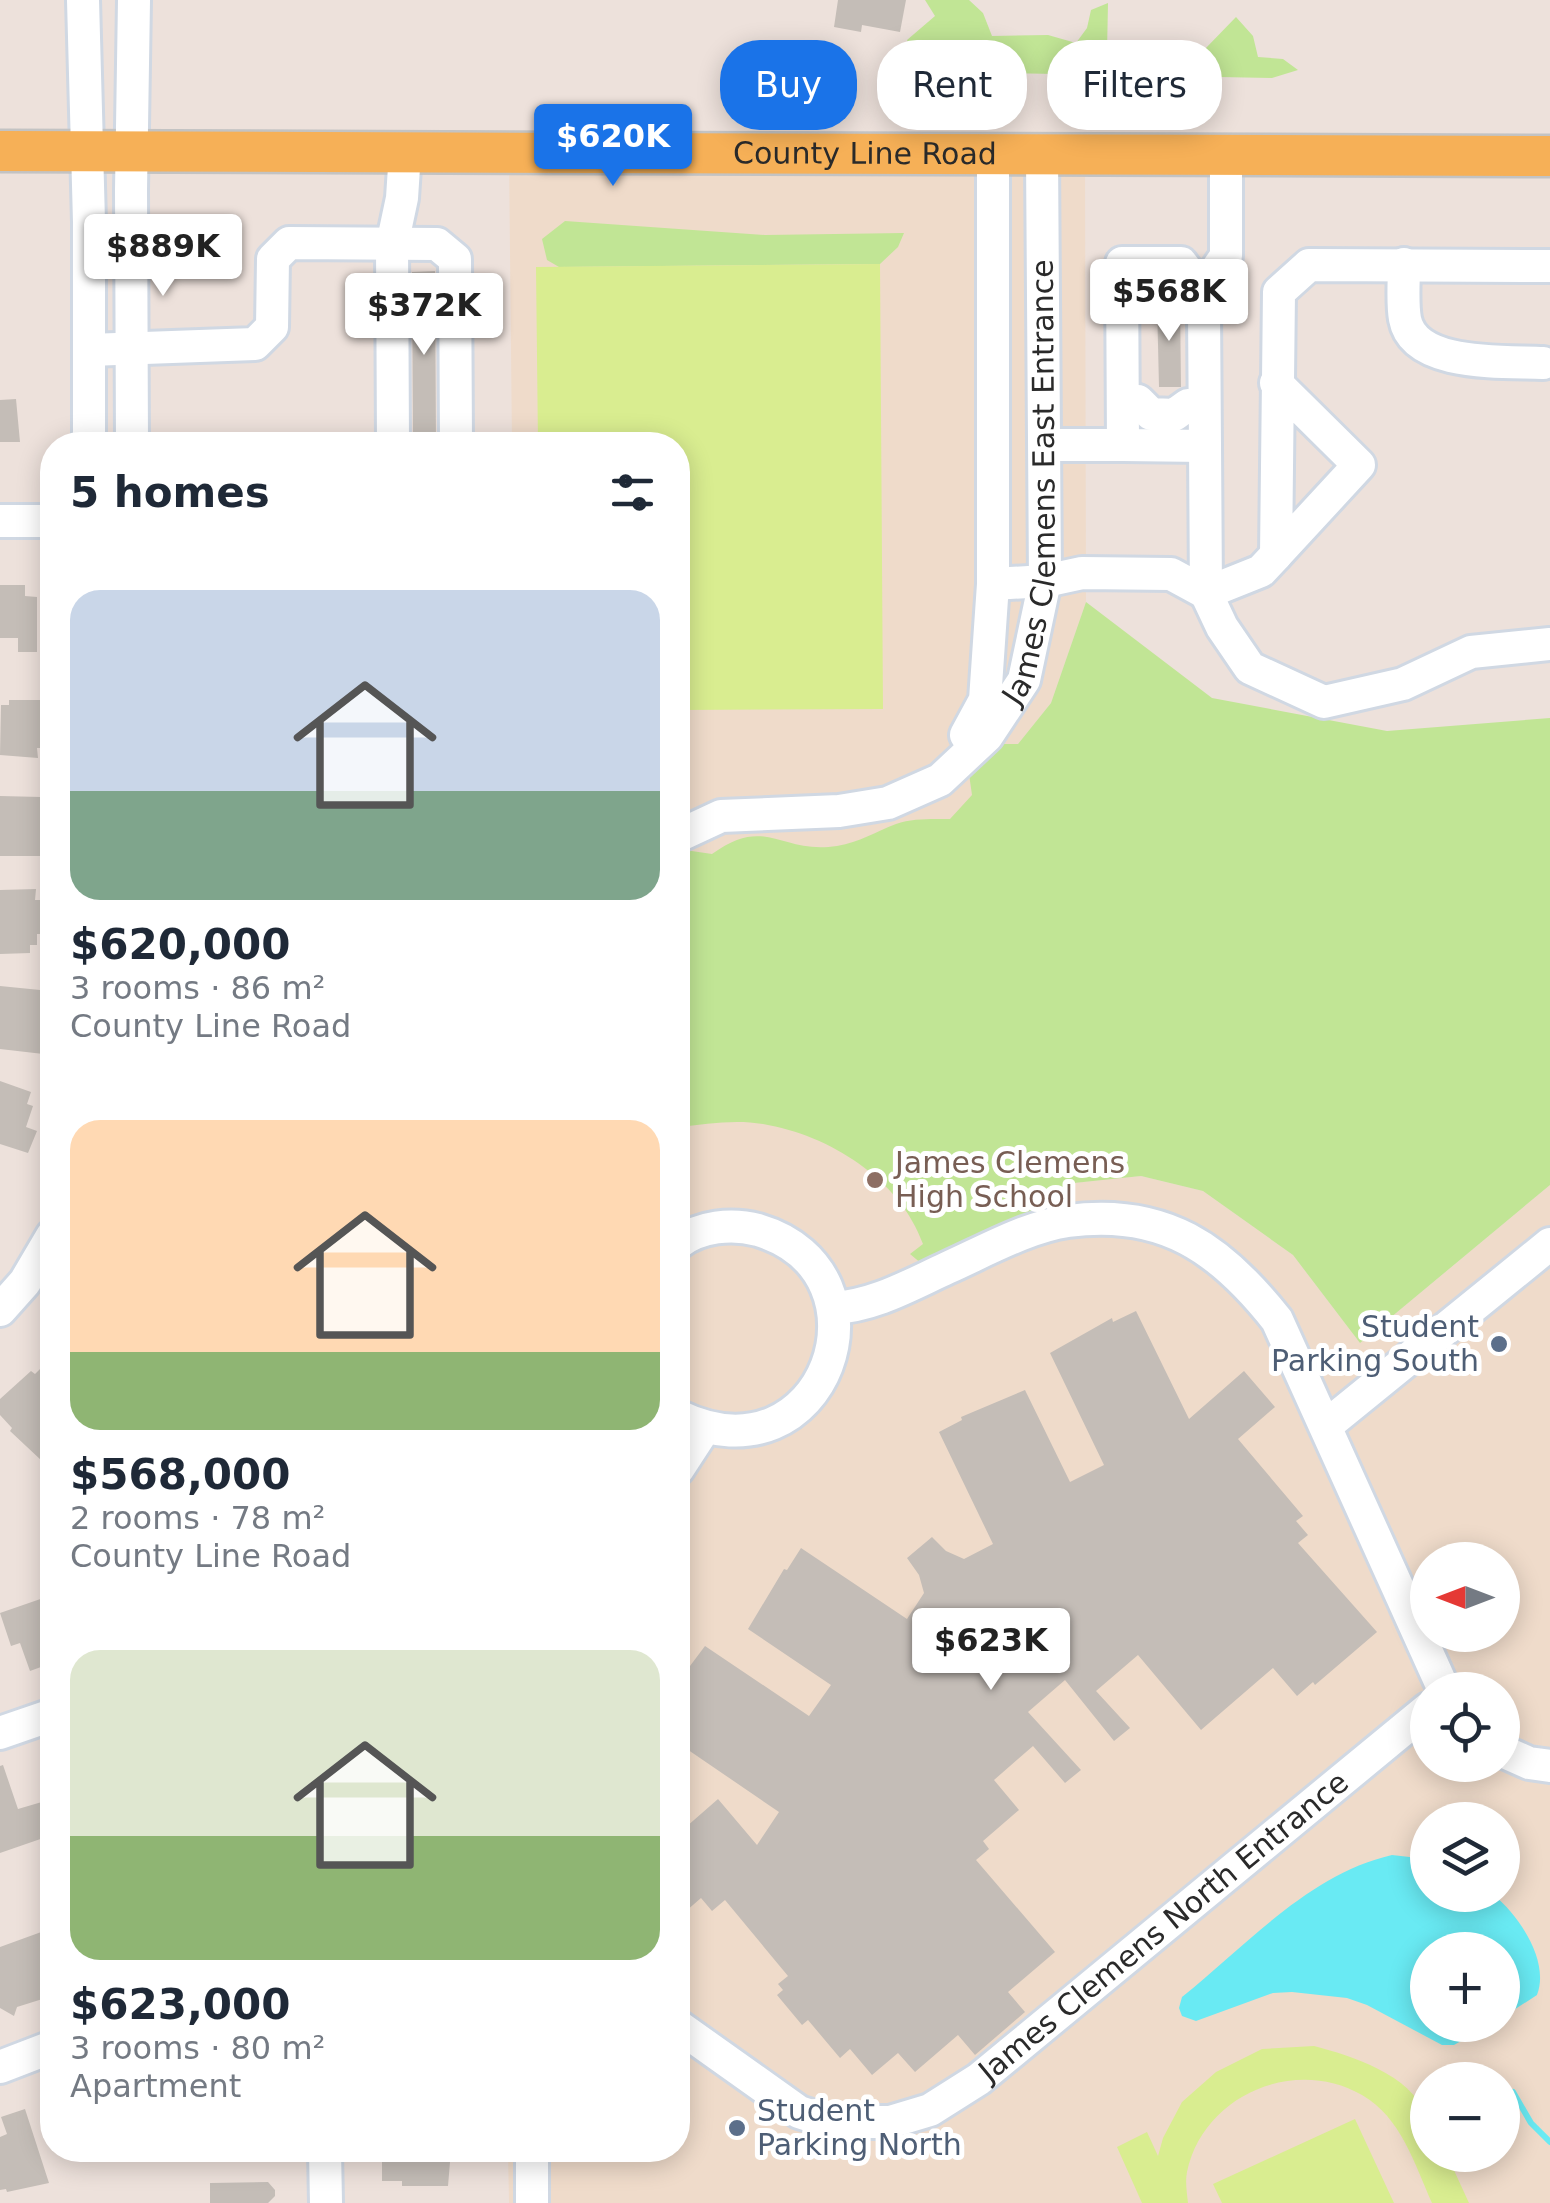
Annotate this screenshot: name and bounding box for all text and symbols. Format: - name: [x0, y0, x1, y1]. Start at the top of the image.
- chip: Buy: [720, 40, 857, 130]
- chip: Rent: [877, 40, 1027, 130]
- chip: Filters: [1047, 40, 1222, 130]
- pin: $620K: [543, 104, 683, 189]
- text: $620K: [556, 117, 670, 155]
- street label: County Line Road: [733, 135, 997, 171]
- pin: $889K: [93, 214, 233, 299]
- text: $889K: [106, 227, 220, 265]
- street label: James Clemens East Entrance: [994, 259, 1062, 713]
- pin: $568K: [1099, 259, 1239, 344]
- text: $568K: [1112, 272, 1226, 310]
- pin: $372K: [354, 273, 494, 358]
- text: $372K: [367, 286, 481, 324]
- icon: filters: [605, 465, 660, 520]
- text: 5 homes: [70, 468, 270, 517]
- icon: home: [275, 655, 455, 835]
- text: $620,000: [70, 920, 291, 969]
- text: 3 rooms · 86 m²: [70, 969, 325, 1007]
- text: County Line Road: [70, 1007, 351, 1045]
- place label: James Clemens High School: [893, 1145, 1125, 1214]
- marker: James Clemens High School: [864, 1169, 886, 1191]
- icon: home: [275, 1185, 455, 1365]
- place label: Student Parking South: [1271, 1309, 1479, 1378]
- marker: Student Parking South: [1488, 1333, 1510, 1355]
- text: $568,000: [70, 1450, 291, 1499]
- text: 2 rooms · 78 m²: [70, 1499, 325, 1537]
- text: County Line Road: [70, 1537, 351, 1575]
- north arrow: [1410, 1542, 1520, 1652]
- map controls: [1410, 1542, 1520, 2172]
- pin: $623K: [921, 1608, 1061, 1693]
- text: $623K: [934, 1621, 1048, 1659]
- button: locate: [1410, 1672, 1520, 1782]
- icon: home: [275, 1715, 455, 1895]
- street label: James Clemens North Entrance: [970, 1764, 1355, 2090]
- button: layers: [1410, 1802, 1520, 1912]
- button: +: [1410, 1932, 1520, 2042]
- text: $623,000: [70, 1980, 291, 2029]
- text: 3 rooms · 80 m²: [70, 2029, 325, 2067]
- button: −: [1410, 2062, 1520, 2172]
- text: Apartment: [70, 2067, 241, 2105]
- place label: Student Parking North: [757, 2093, 962, 2162]
- marker: Student Parking North: [726, 2117, 748, 2139]

